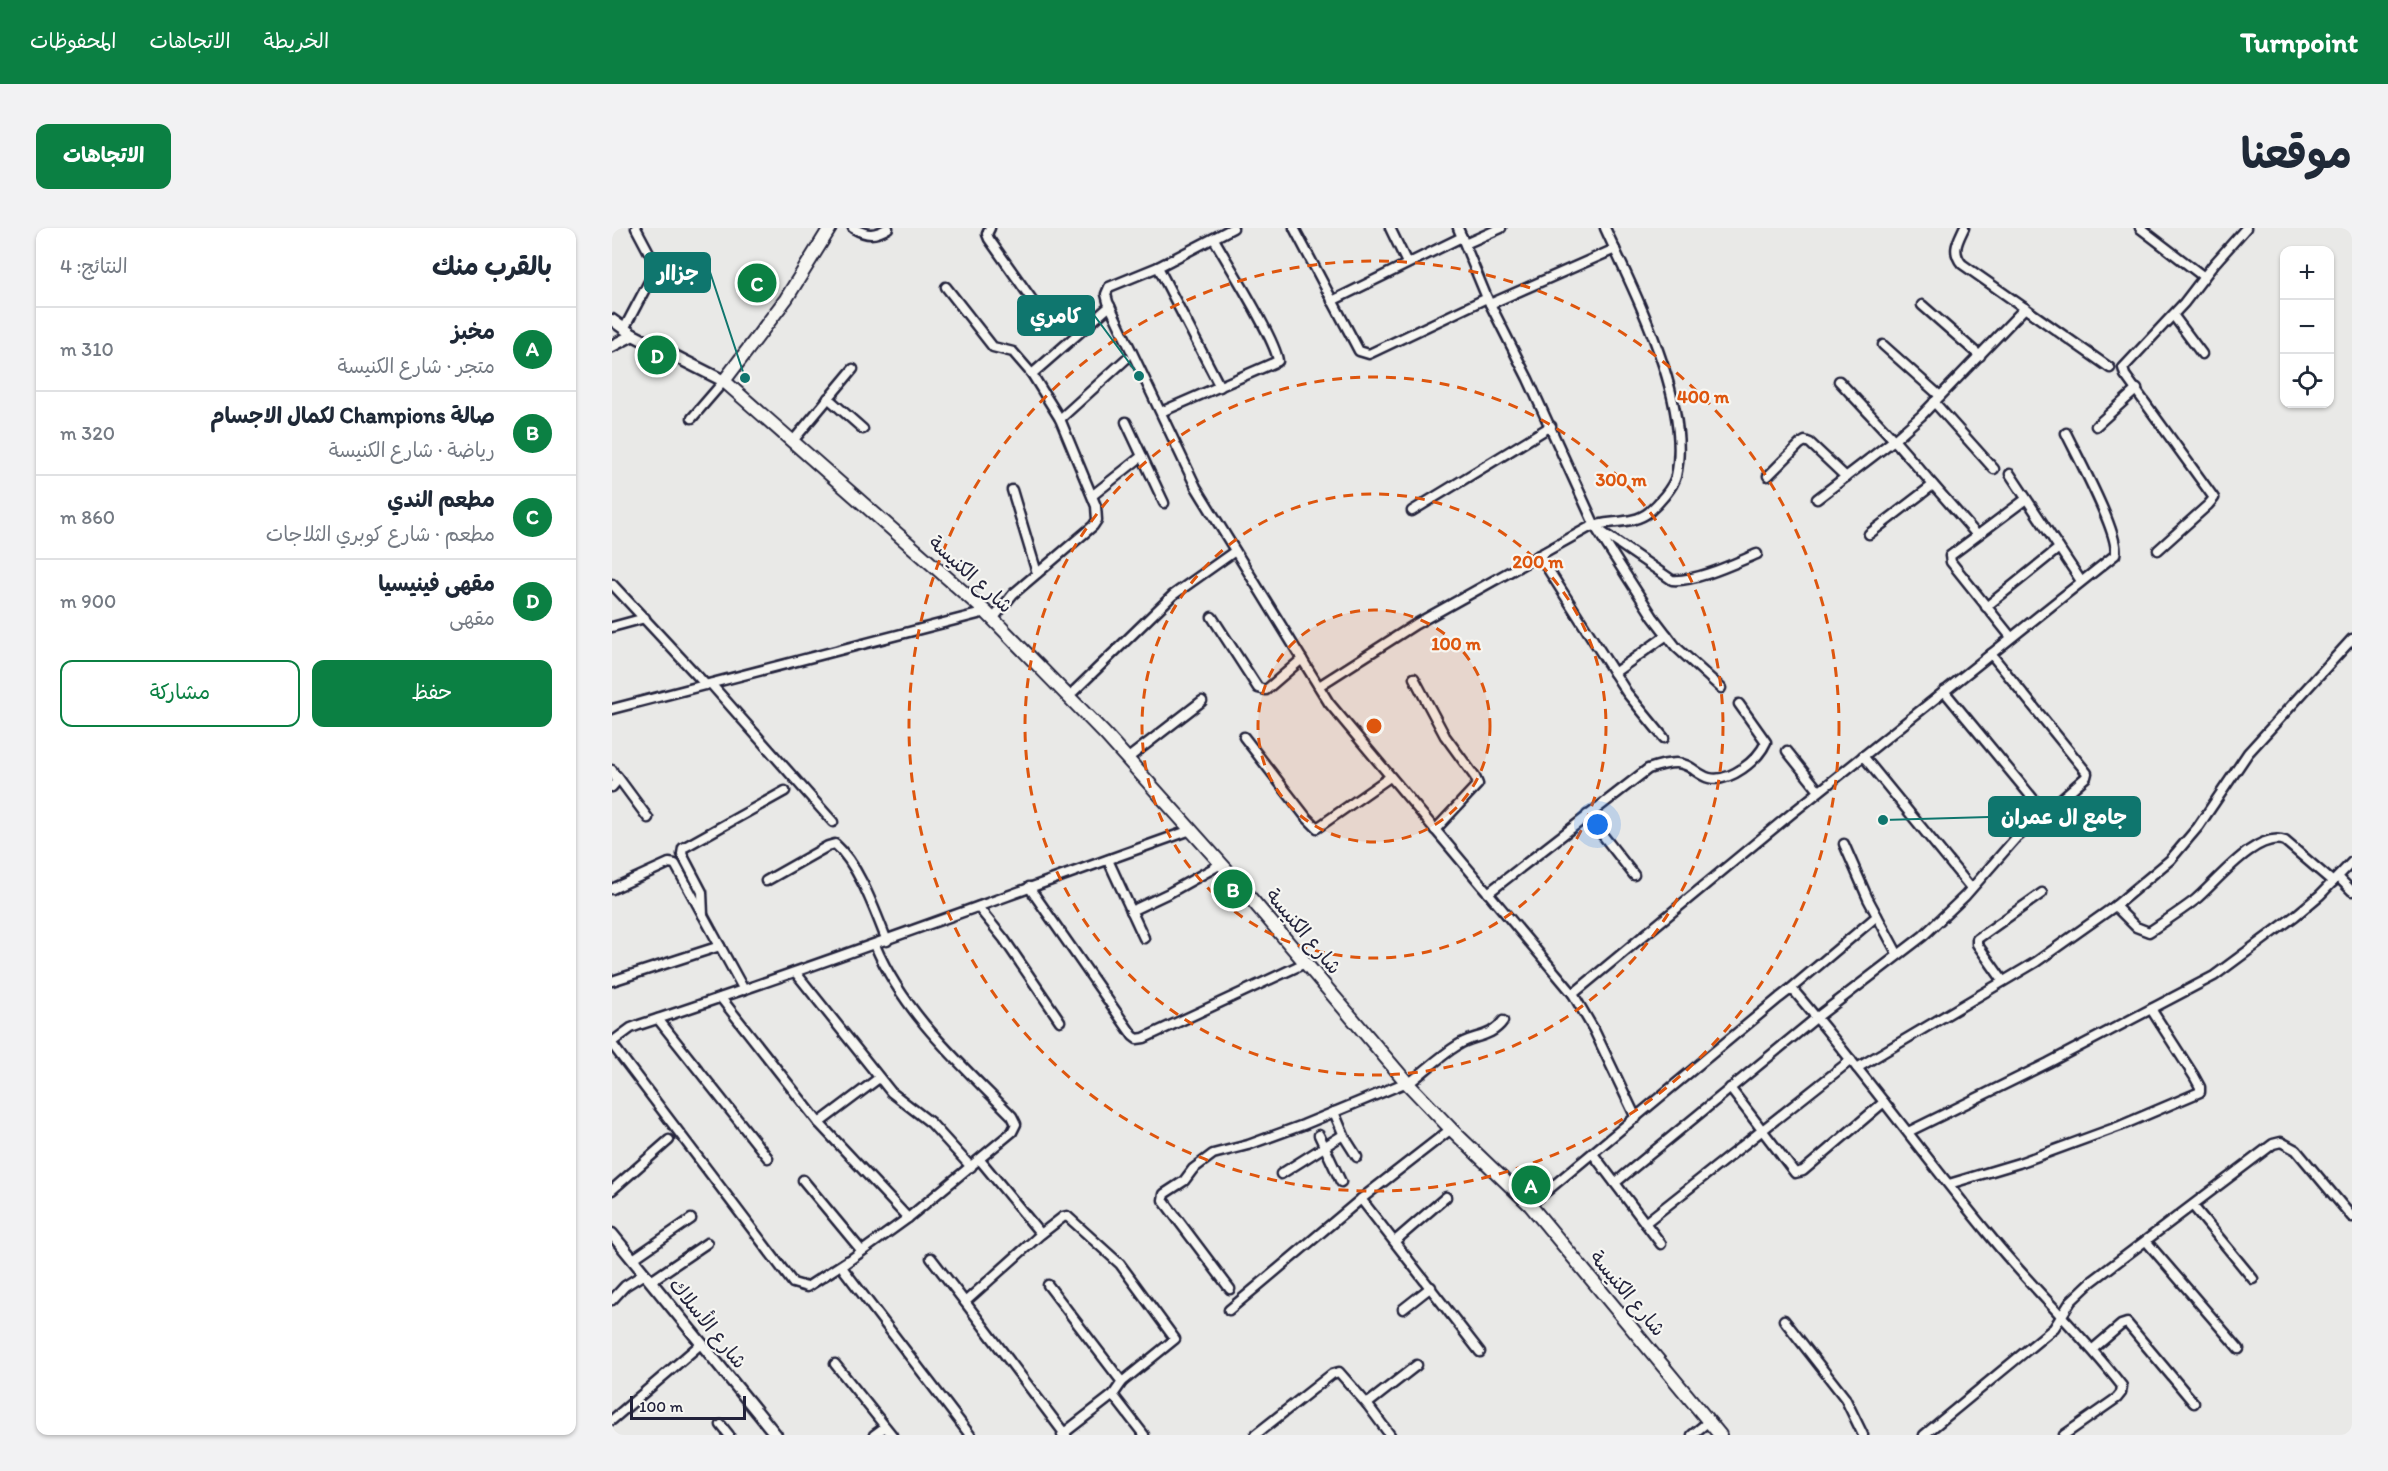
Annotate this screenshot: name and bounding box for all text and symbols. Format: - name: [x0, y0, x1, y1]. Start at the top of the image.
- text: Turnpoint: [2240, 25, 2358, 59]
- text: المحفوظات: [30, 28, 116, 53]
- text: الاتجاهات: [149, 28, 231, 53]
- text: الخريطة: [264, 28, 329, 53]
- button: الاتجاهات: [36, 124, 171, 189]
- text: موقعنا: [2241, 128, 2352, 179]
- map controls: [2280, 246, 2334, 408]
- button: +: [2280, 246, 2334, 300]
- text: بالقرب منك: [432, 250, 552, 282]
- callout: جزاار: [645, 253, 710, 292]
- text: النتائج: 4: [60, 254, 128, 278]
- text: جزاار: [655, 260, 699, 285]
- pin: C: [738, 260, 776, 306]
- callout: كامري: [1018, 296, 1094, 335]
- button: −: [2280, 300, 2334, 354]
- text: كامري: [1030, 303, 1082, 332]
- text: مخبز: [452, 318, 495, 345]
- pin: D: [638, 332, 676, 378]
- text: 310 m: [60, 337, 114, 361]
- text: A: [526, 337, 539, 361]
- text: متجر · شارع الكنيسة: [338, 354, 495, 378]
- button: locate: [2280, 354, 2334, 408]
- text: 400 m: [1677, 386, 1730, 408]
- text: صالة Champions لكمال الاجسام: [210, 402, 495, 429]
- text: 320 m: [60, 421, 115, 445]
- text: B: [526, 421, 539, 445]
- text: رياضة · شارع الكنيسة: [329, 438, 495, 462]
- text: 300 m: [1595, 469, 1647, 491]
- text: مطعم الندي: [387, 486, 495, 513]
- text: 860 m: [60, 505, 115, 529]
- text: C: [526, 505, 539, 529]
- text: مطعم · شارع كوبري الثلاجات: [266, 522, 495, 546]
- street label: شارع الكنيسة: [923, 530, 1018, 619]
- text: 200 m: [1513, 551, 1564, 573]
- text: مقهى فينيسيا: [378, 570, 495, 597]
- text: 900 m: [60, 589, 116, 613]
- text: D: [526, 589, 539, 613]
- text: مقهى: [449, 606, 495, 630]
- text: 100 m: [1431, 633, 1482, 655]
- button: مشاركة: [60, 660, 300, 727]
- button: حفظ: [312, 660, 552, 727]
- centre of rings: [1364, 716, 1384, 736]
- callout: جامع ال عمران: [1989, 797, 2140, 836]
- text: جامع ال عمران: [2001, 804, 2127, 832]
- your location: [1583, 810, 1612, 839]
- pin: B: [1214, 866, 1252, 912]
- street label: شارع الكنيسة: [1260, 883, 1347, 980]
- pin: A: [1512, 1162, 1550, 1208]
- street label: شارع الكنيسة: [1584, 1245, 1671, 1342]
- street label: شارع الأسلاك: [663, 1272, 753, 1375]
- scale bar: [630, 1393, 746, 1420]
- text: 100 m: [639, 1397, 683, 1416]

